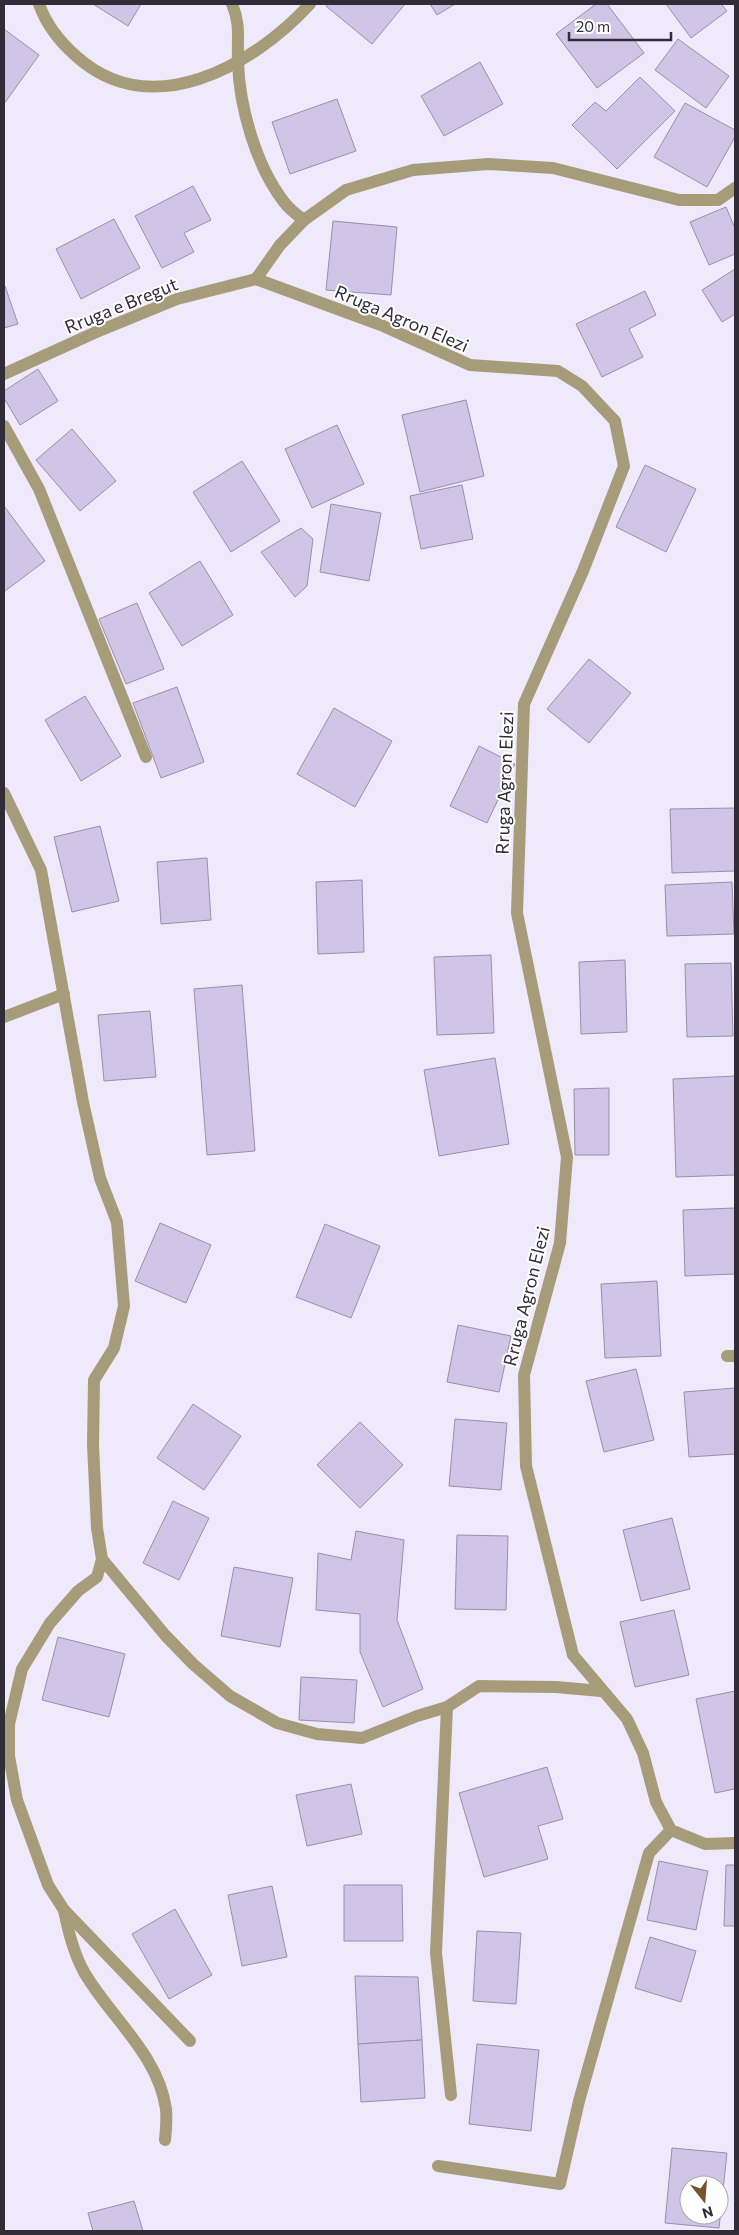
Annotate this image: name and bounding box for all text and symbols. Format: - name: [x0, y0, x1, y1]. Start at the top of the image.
- scale bar: [569, 10, 672, 42]
- text: 20 m: [576, 17, 610, 35]
- street label: Rruga e Bregut: [61, 272, 181, 338]
- street label: Rruga Agron Elezi: [332, 280, 472, 356]
- street label: Rruga Agron Elezi: [491, 711, 517, 855]
- street label: Rruga Agron Elezi: [498, 1224, 554, 1368]
- north arrow: [679, 2175, 729, 2225]
- text: N: [700, 2203, 715, 2223]

